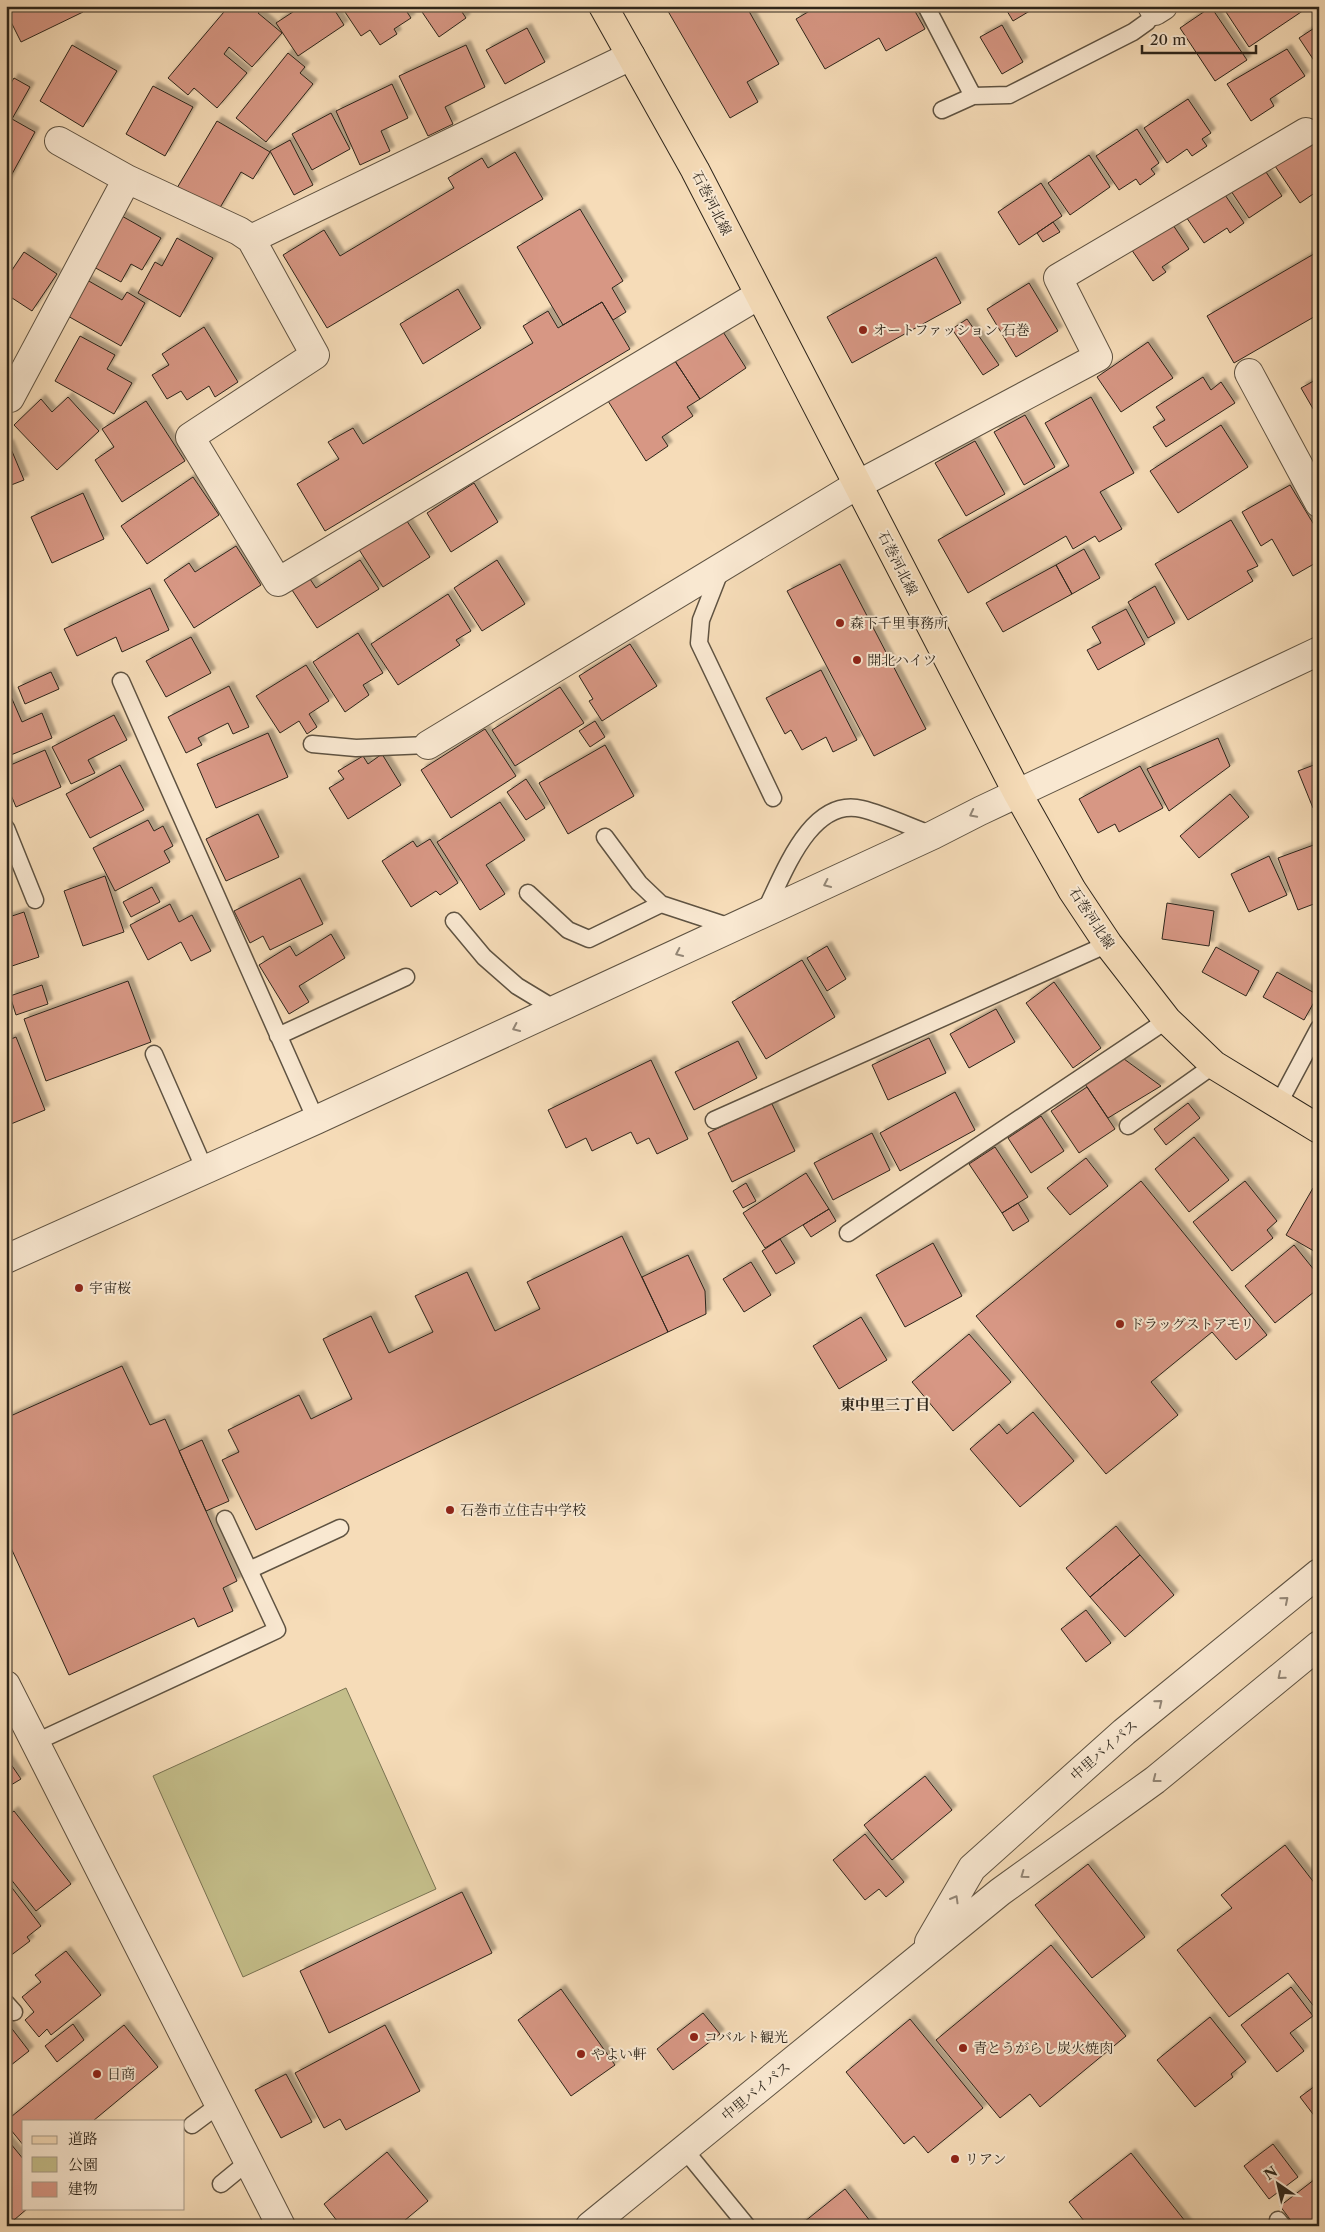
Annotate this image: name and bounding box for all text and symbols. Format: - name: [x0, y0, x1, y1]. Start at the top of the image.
- scale bar: [1142, 22, 1256, 54]
- text: 20 m: [1150, 30, 1186, 49]
- street label: 石巻河北線: [688, 168, 736, 238]
- place label: オートファッション 石巻: [873, 321, 1030, 339]
- marker: オートファッション 石巻: [857, 324, 869, 336]
- street label: 石巻河北線: [874, 528, 922, 598]
- place label: 森下千里事務所: [850, 614, 948, 632]
- marker: 森下千里事務所: [834, 617, 846, 629]
- place label: 開北ハイツ: [867, 651, 937, 669]
- marker: 開北ハイツ: [851, 654, 863, 666]
- one-way arrow: [970, 808, 979, 818]
- one-way arrow: [823, 878, 832, 889]
- street label: 石巻河北線: [1065, 884, 1119, 952]
- one-way arrow: [675, 946, 684, 957]
- one-way arrow: [512, 1021, 521, 1032]
- place label: 宇宙桜: [89, 1279, 131, 1297]
- marker: 宇宙桜: [73, 1282, 85, 1294]
- place label: ドラッグストアモリ: [1130, 1315, 1255, 1333]
- marker: ドラッグストアモリ: [1114, 1318, 1126, 1330]
- district label: 東中里三丁目: [840, 1395, 930, 1414]
- place label: 石巻市立住吉中学校: [460, 1501, 586, 1519]
- marker: 石巻市立住吉中学校: [444, 1504, 456, 1516]
- one-way arrow: [1280, 1597, 1289, 1606]
- one-way arrow: [1278, 1670, 1287, 1678]
- one-way arrow: [1154, 1700, 1163, 1709]
- street label: 中里バイパス: [1066, 1716, 1142, 1784]
- one-way arrow: [1152, 1773, 1162, 1782]
- one-way arrow: [1021, 1869, 1030, 1877]
- one-way arrow: [948, 1895, 958, 1904]
- place label: コバルト観光: [704, 2028, 788, 2046]
- marker: コバルト観光: [688, 2031, 700, 2043]
- place label: 青とうがらし炭火焼肉: [973, 2039, 1113, 2057]
- marker: 青とうがらし炭火焼肉: [957, 2042, 969, 2054]
- place label: やよい軒: [591, 2045, 647, 2063]
- marker: やよい軒: [575, 2048, 587, 2060]
- street label: 中里バイパス: [718, 2058, 794, 2124]
- place label: 日商: [107, 2065, 135, 2083]
- marker: 日商: [91, 2068, 103, 2080]
- legend: [22, 2120, 185, 2210]
- text: 道路: [68, 2129, 98, 2148]
- place label: リアン: [965, 2150, 1006, 2168]
- marker: リアン: [949, 2153, 961, 2165]
- text: 公園: [68, 2155, 98, 2174]
- north arrow: [1252, 2160, 1302, 2210]
- text: N: [1261, 2162, 1281, 2184]
- text: 建物: [68, 2179, 98, 2198]

